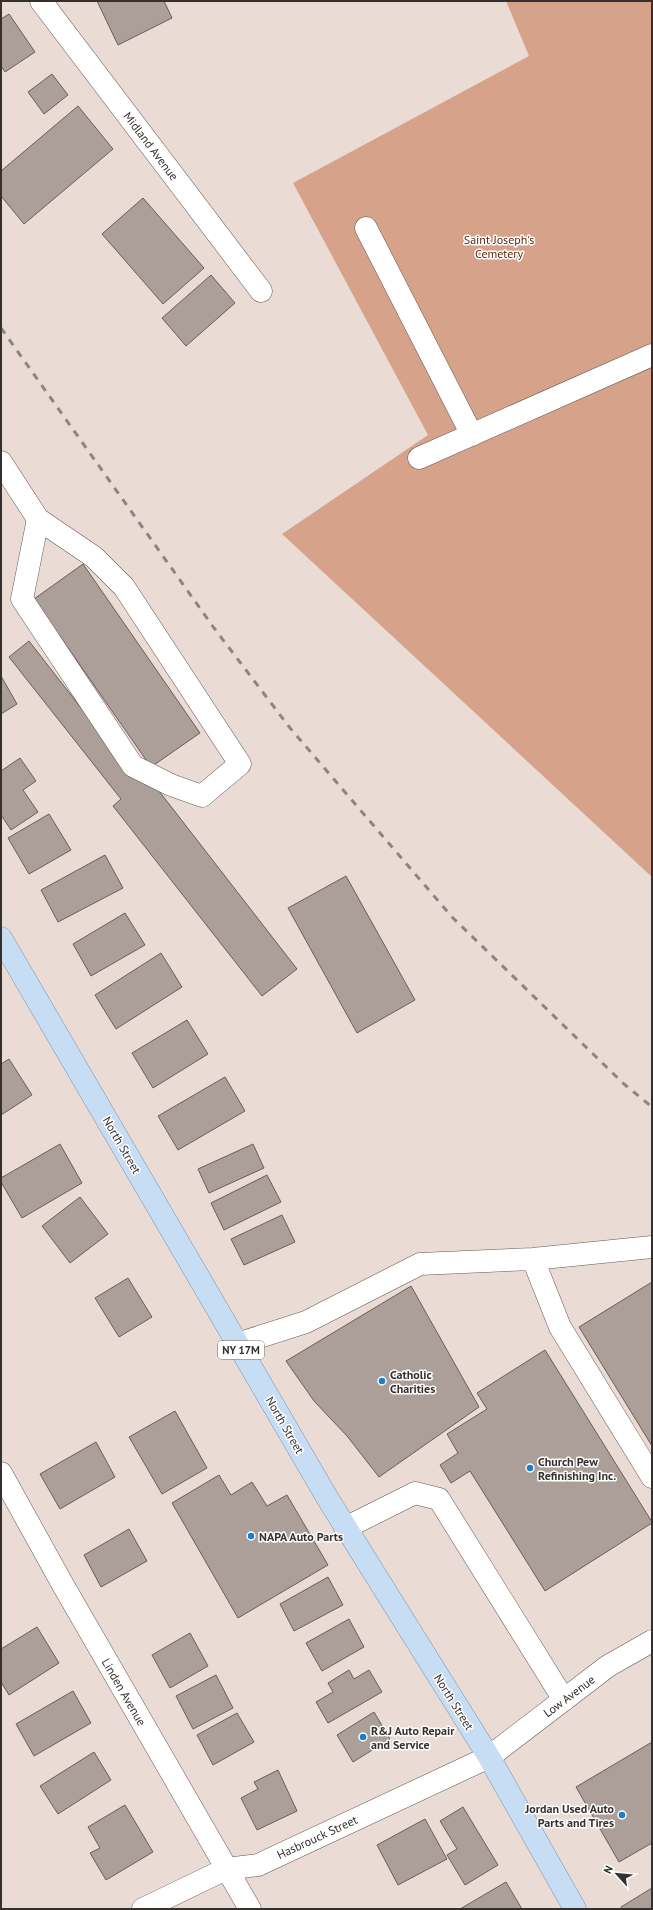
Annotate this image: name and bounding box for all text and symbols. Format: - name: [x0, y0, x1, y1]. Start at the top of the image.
- street label: Midland Avenue: [120, 109, 182, 183]
- park label: Saint Joseph's Cemetery: [464, 232, 534, 261]
- street label: North Street: [100, 1114, 144, 1176]
- road number: NY 17M: [218, 1341, 264, 1359]
- place label: Catholic Charities: [390, 1367, 435, 1396]
- marker: Catholic Charities: [377, 1376, 387, 1386]
- street label: North Street: [263, 1394, 307, 1456]
- place label: Church Pew Refinishing Inc.: [538, 1454, 616, 1483]
- marker: Church Pew Refinishing Inc.: [525, 1463, 535, 1473]
- place label: NAPA Auto Parts: [259, 1529, 343, 1544]
- marker: NAPA Auto Parts: [246, 1531, 256, 1541]
- street label: Linden Avenue: [99, 1656, 149, 1728]
- street label: North Street: [431, 1671, 477, 1733]
- street label: Low Avenue: [540, 1672, 598, 1720]
- place label: R&J Auto Repair and Service: [371, 1723, 455, 1752]
- marker: R&J Auto Repair and Service: [358, 1732, 368, 1742]
- place label: Jordan Used Auto Parts and Tires: [524, 1801, 615, 1830]
- marker: Jordan Used Auto Parts and Tires: [617, 1810, 627, 1820]
- street label: Hasbrouck Street: [274, 1812, 360, 1862]
- north arrow: [597, 1854, 637, 1894]
- text: N: [600, 1863, 616, 1876]

